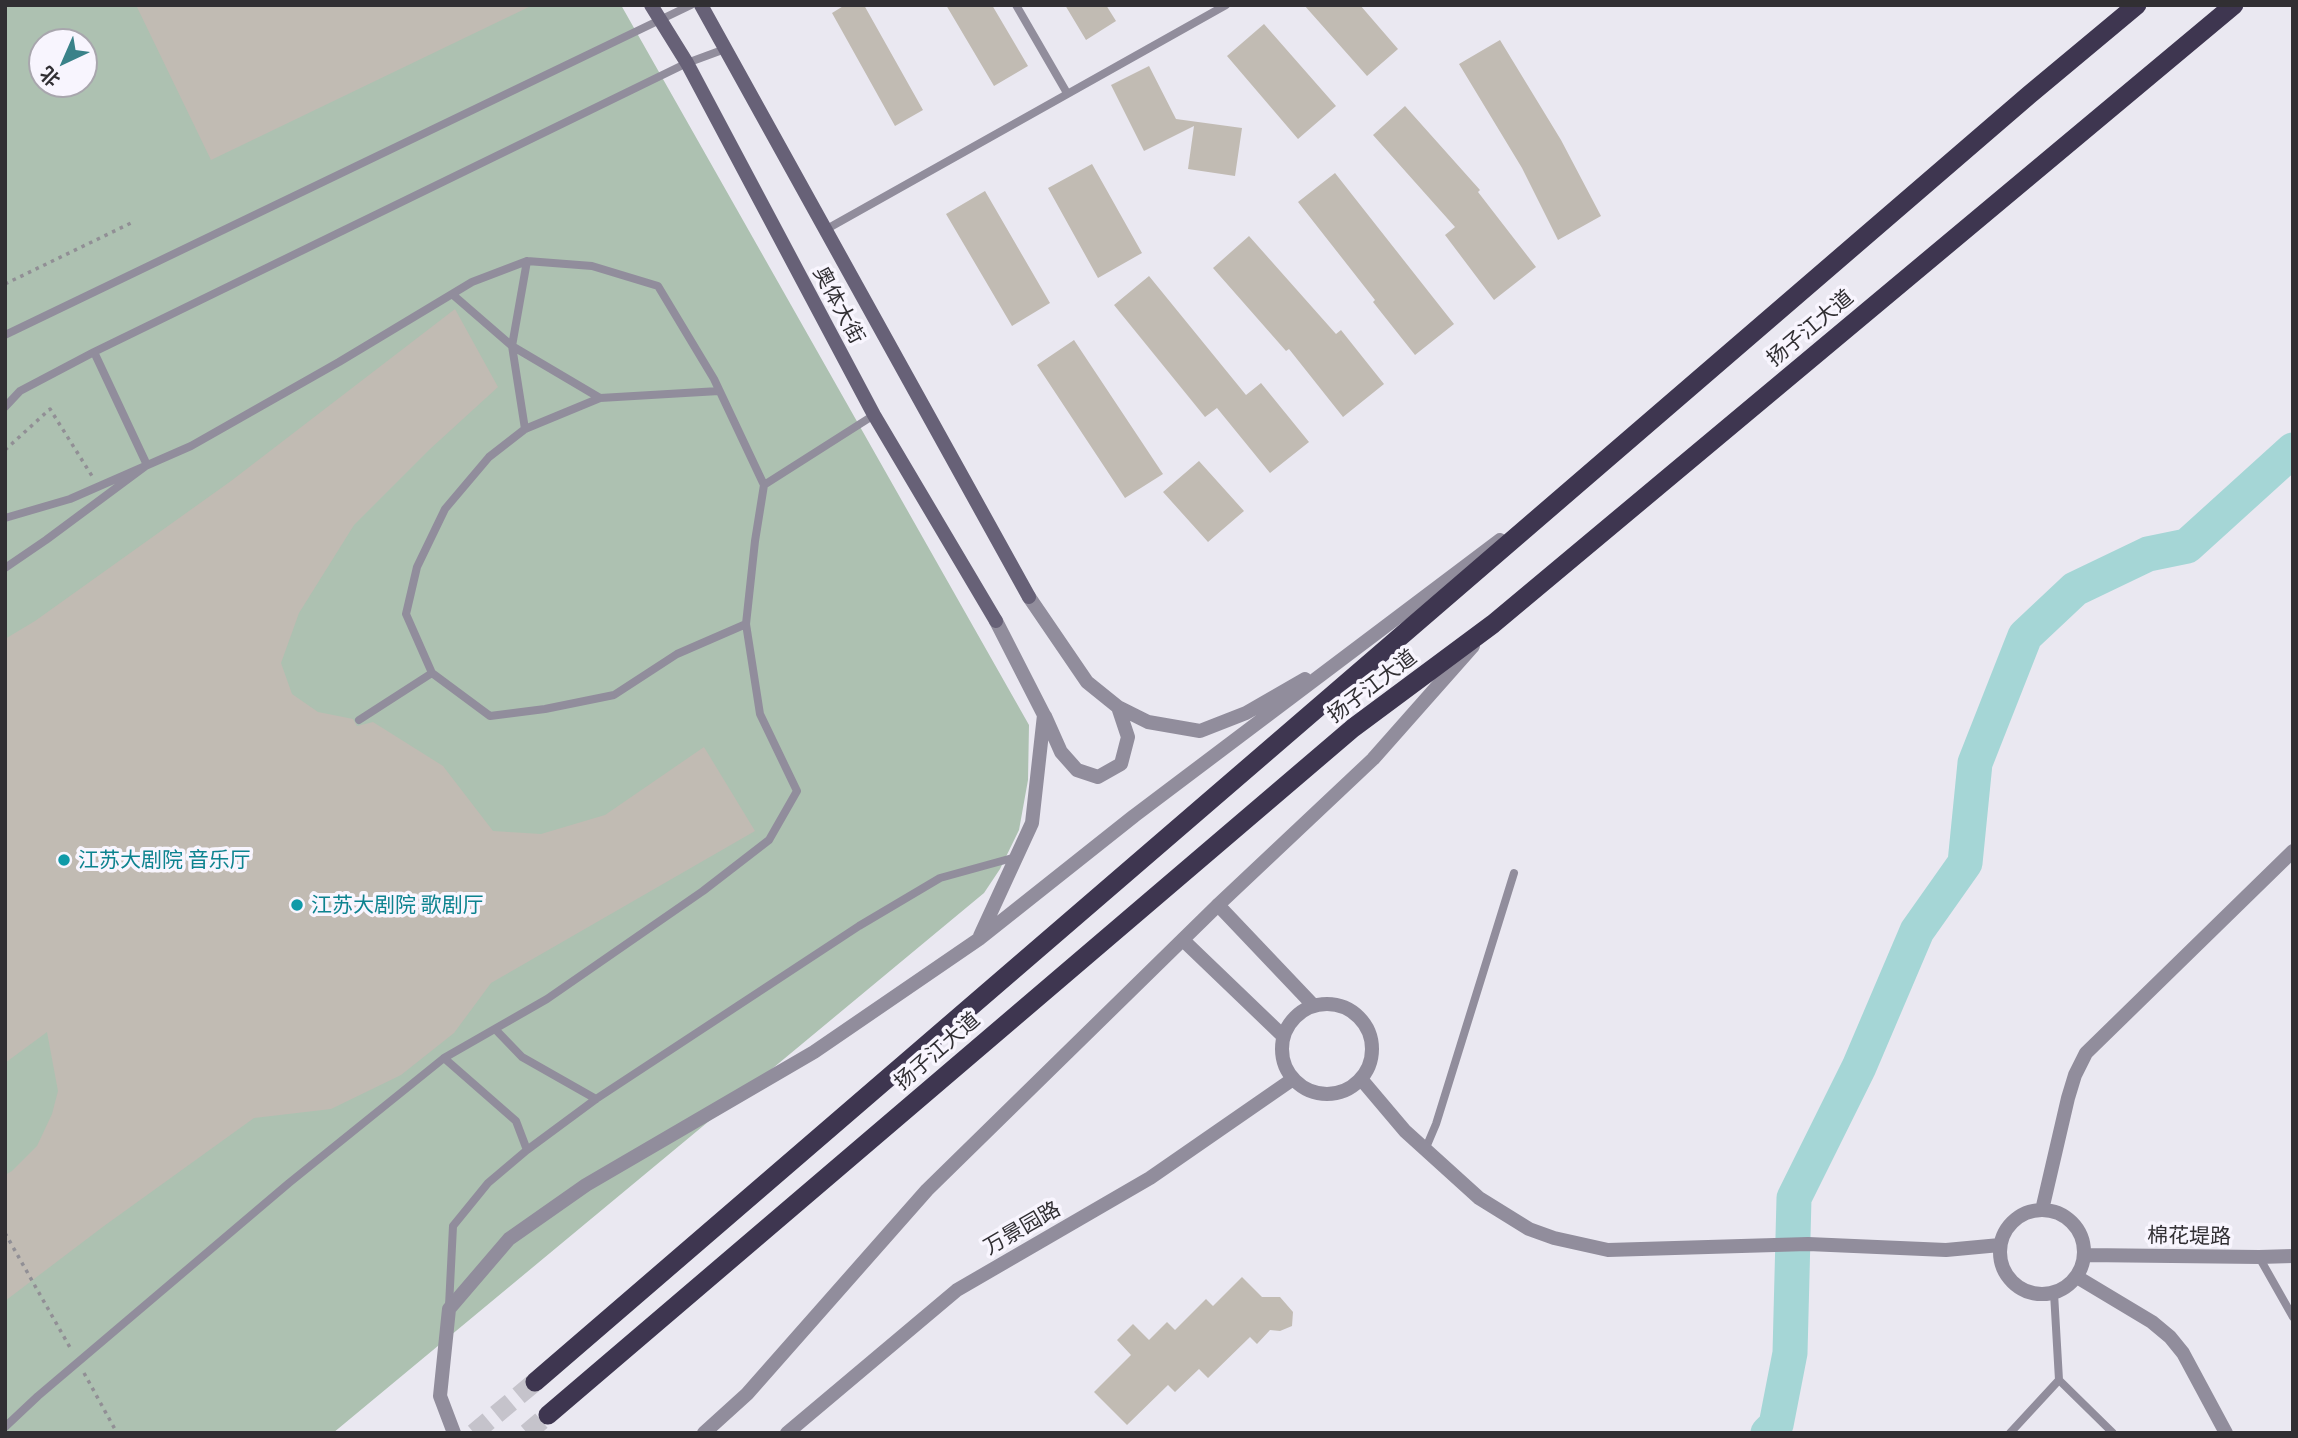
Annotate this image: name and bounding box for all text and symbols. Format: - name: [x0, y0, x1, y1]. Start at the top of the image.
- north arrow: [28, 28, 98, 98]
- text: 北: [35, 62, 64, 92]
- street label: 奥体大街: [808, 262, 870, 348]
- street label: 扬子江大道: [1762, 285, 1858, 371]
- street label: 扬子江大道: [1322, 644, 1422, 728]
- place label: 江苏大剧院 音乐厅: [78, 847, 251, 873]
- marker: 江苏大剧院 音乐厅: [56, 852, 72, 868]
- place label: 江苏大剧院 歌剧厅: [311, 892, 484, 918]
- marker: 江苏大剧院 歌剧厅: [289, 897, 305, 913]
- street label: 扬子江大道: [889, 1007, 985, 1095]
- street label: 万景园路: [979, 1196, 1065, 1260]
- street label: 棉花堤路: [2147, 1223, 2231, 1249]

